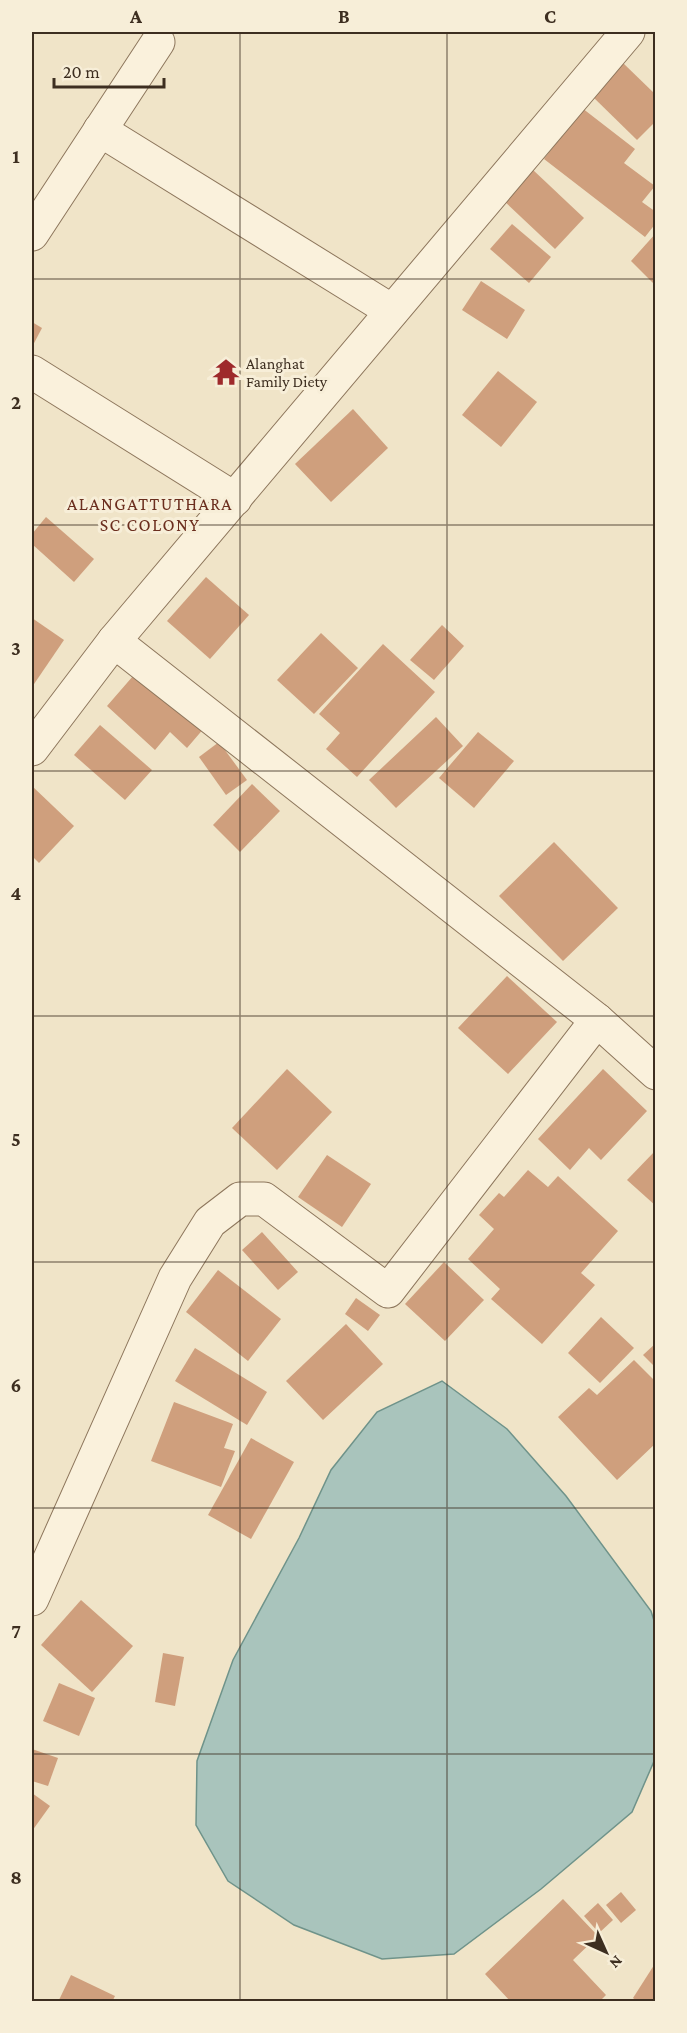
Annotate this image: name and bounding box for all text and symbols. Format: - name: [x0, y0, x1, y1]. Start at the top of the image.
- text: A: [129, 5, 143, 27]
- text: B: [338, 5, 350, 27]
- text: C: [544, 5, 556, 27]
- scale bar: [54, 51, 164, 89]
- text: 20 m: [63, 62, 100, 82]
- text: 1: [12, 145, 20, 167]
- place label: Alanghat Family Diety: [246, 355, 328, 391]
- temple icon: Alanghat Family Diety: [211, 357, 241, 387]
- text: 2: [11, 391, 21, 413]
- district label: ALANGATTUTHARA SC COLONY: [67, 494, 233, 535]
- text: 3: [11, 637, 21, 659]
- text: 4: [11, 882, 22, 904]
- text: 5: [11, 1128, 21, 1150]
- text: 6: [11, 1374, 21, 1396]
- text: 7: [11, 1620, 21, 1642]
- text: 8: [10, 1866, 22, 1888]
- north arrow: [576, 1922, 636, 1982]
- text: N: [606, 1952, 626, 1972]

